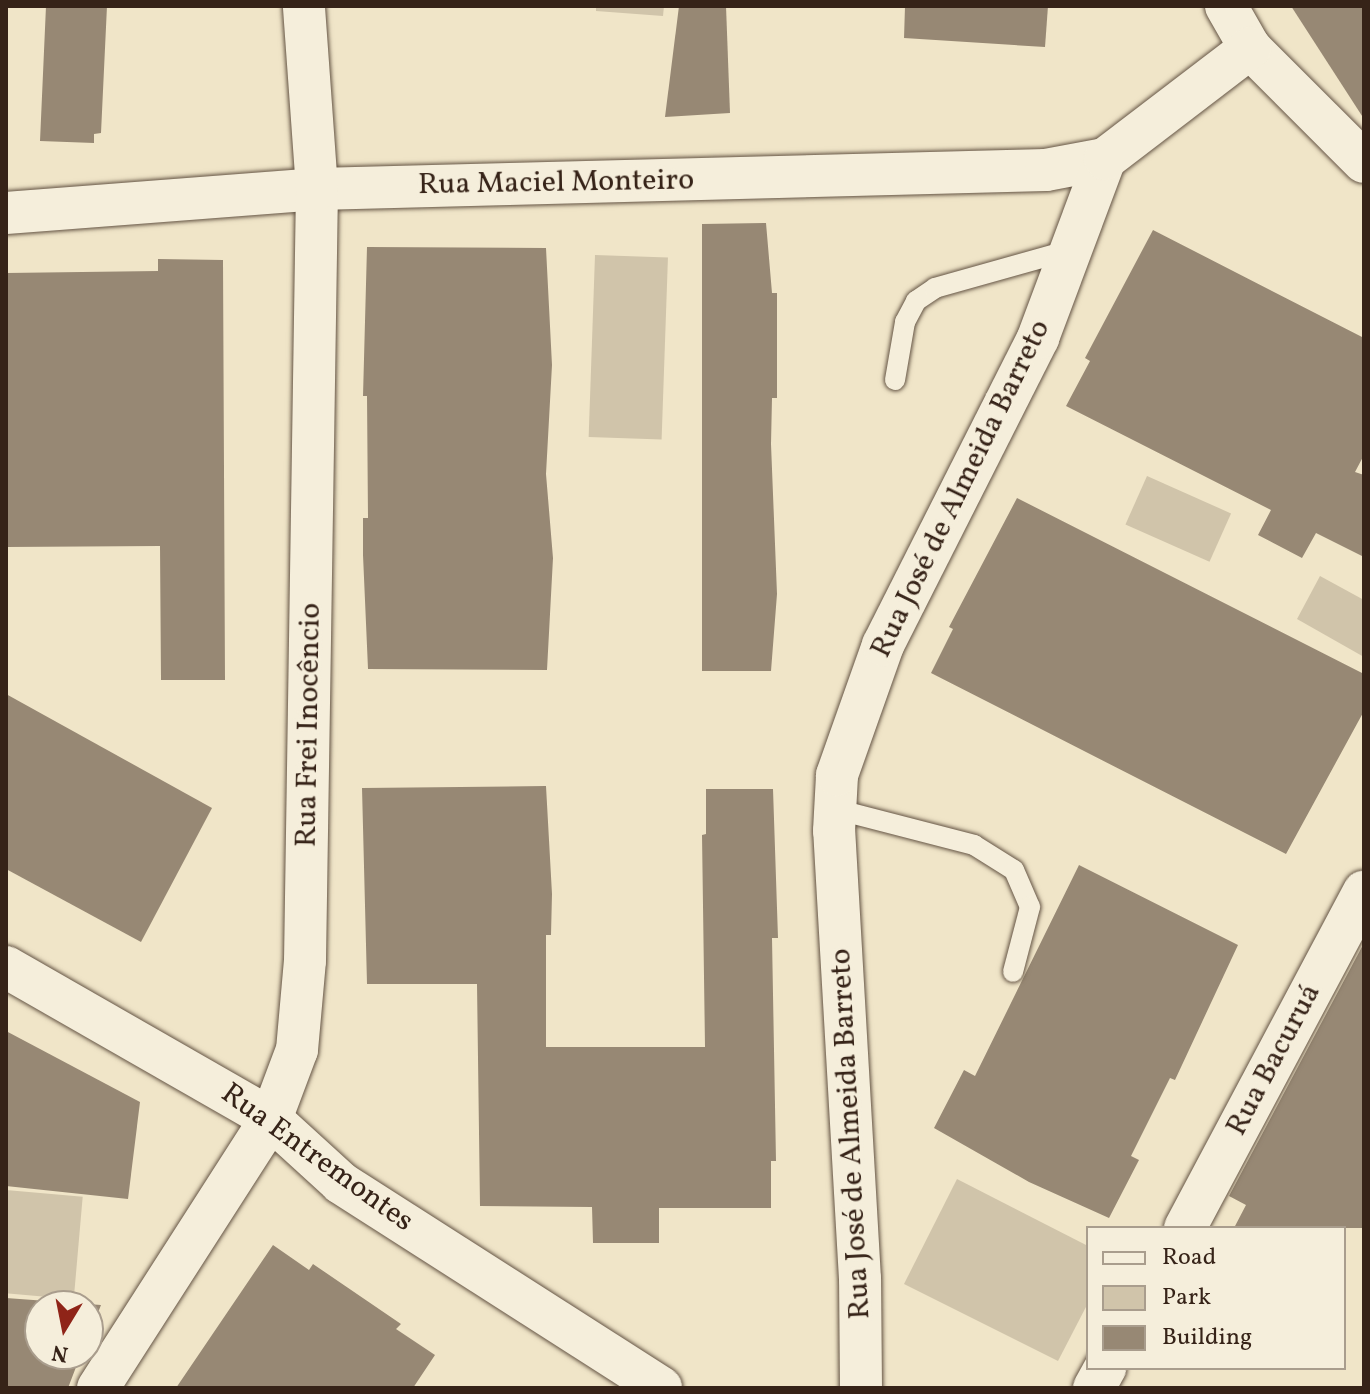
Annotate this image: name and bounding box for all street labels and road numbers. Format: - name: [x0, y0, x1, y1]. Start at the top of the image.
- street label: Rua Maciel Monteiro: [418, 163, 694, 203]
- street label: Rua José de Almeida Barreto: [863, 314, 1059, 664]
- street label: Rua Frei Inocêncio: [289, 602, 329, 848]
- street label: Rua José de Almeida Barreto: [823, 948, 879, 1320]
- street label: Rua Bacuruá: [1219, 978, 1329, 1142]
- street label: Rua Entremontes: [214, 1076, 420, 1240]

